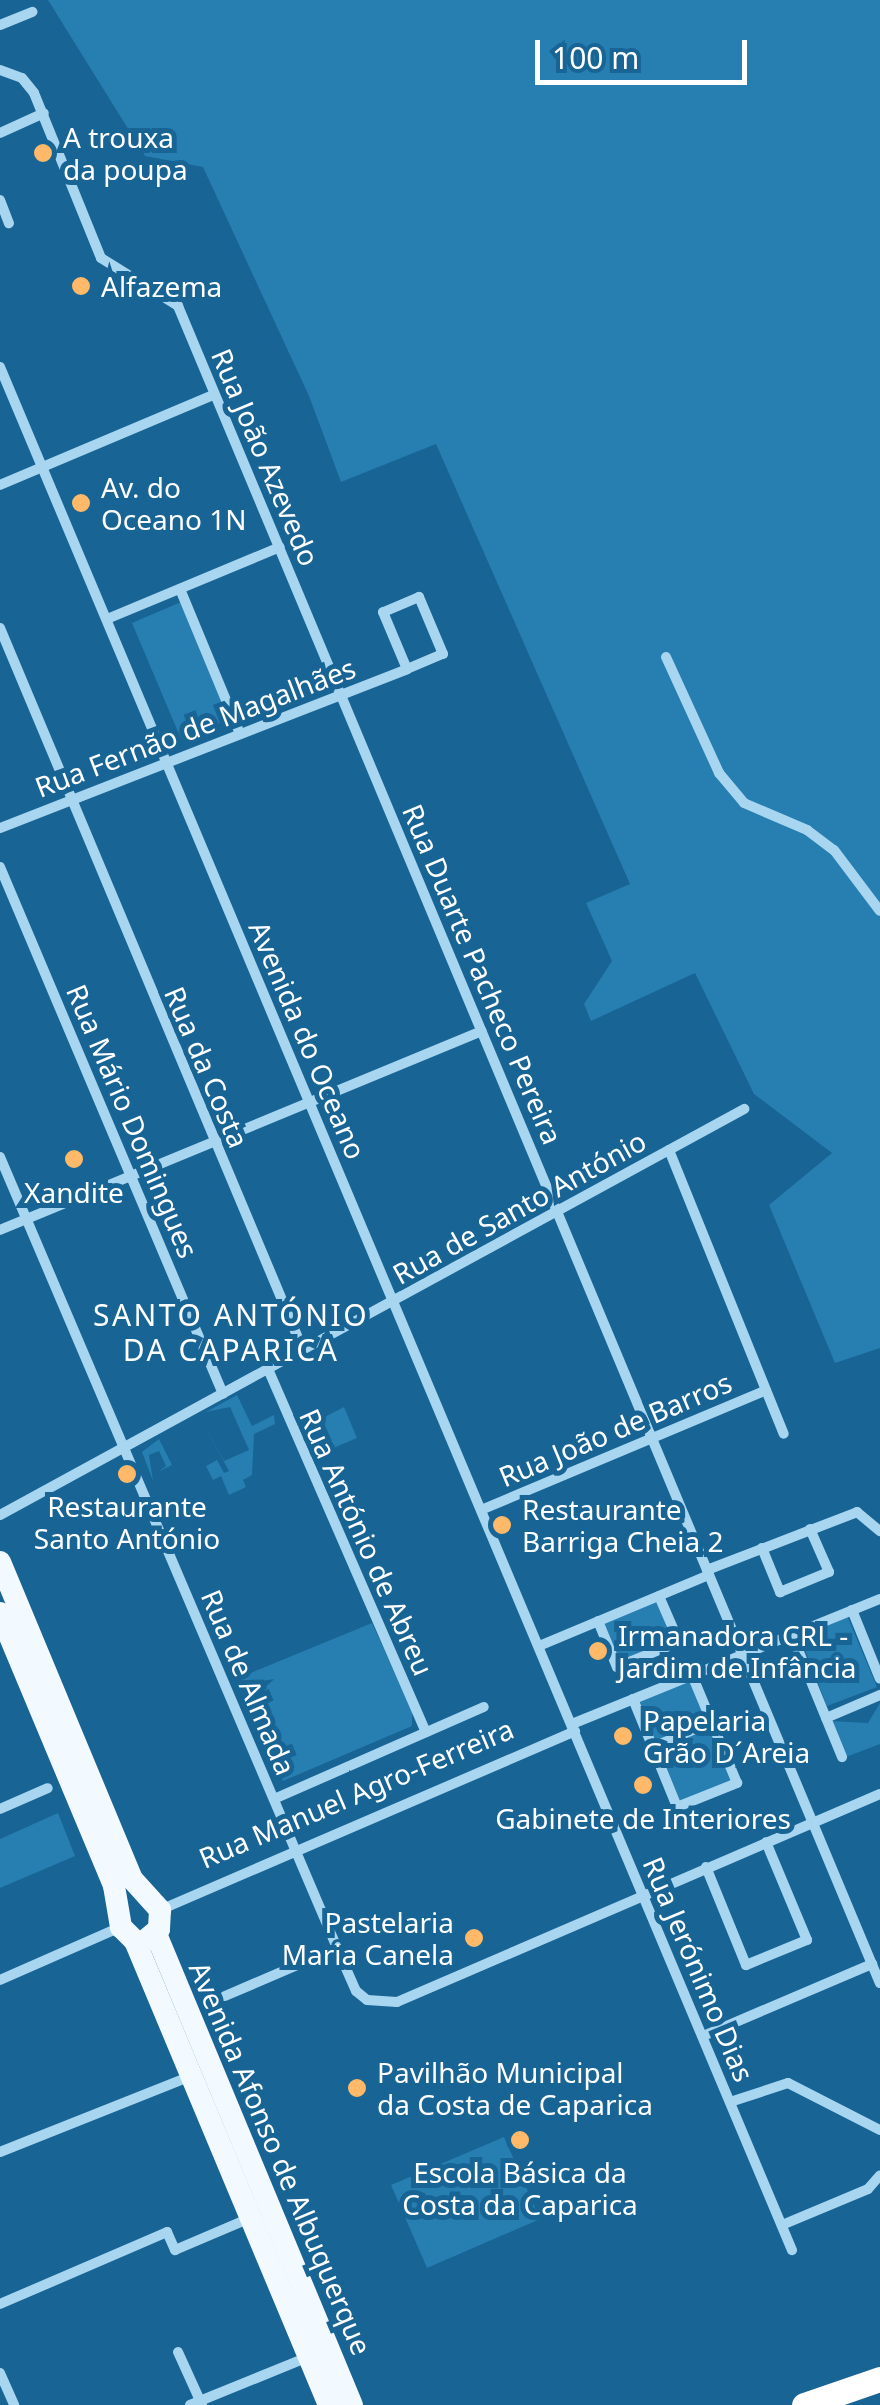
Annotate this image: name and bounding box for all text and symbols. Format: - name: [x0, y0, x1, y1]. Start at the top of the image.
- scale bar: [540, 20, 752, 82]
- text: 100 m: [552, 37, 639, 78]
- place label: A trouxa da poupa: [63, 120, 188, 186]
- marker: A trouxa da poupa: [32, 142, 54, 164]
- place label: Alfazema: [101, 269, 222, 303]
- marker: Alfazema: [70, 275, 92, 297]
- street label: Rua João Azevedo: [205, 343, 327, 571]
- place label: Av. do Oceano 1N: [101, 470, 247, 536]
- marker: Av. do Oceano 1N: [70, 492, 92, 514]
- street label: Rua Fernão de Magalhães: [30, 650, 360, 804]
- street label: Rua Duarte Pacheco Pereira: [396, 799, 570, 1149]
- street label: Avenida do Oceano: [243, 916, 373, 1164]
- street label: Rua Mário Domingues: [60, 979, 206, 1263]
- street label: Rua da Costa: [158, 981, 256, 1153]
- street label: Rua de Santo António: [386, 1123, 652, 1291]
- marker: Xandite: [63, 1148, 85, 1170]
- place label: Xandite: [24, 1175, 124, 1209]
- district label: SANTO ANTÓNIO DA CAPARICA: [93, 1297, 369, 1368]
- street label: Rua João de Barros: [494, 1365, 736, 1493]
- street label: Rua António de Abreu: [293, 1404, 441, 1680]
- marker: Restaurante Santo António: [116, 1463, 138, 1485]
- place label: Restaurante Santo António: [34, 1489, 220, 1555]
- place label: Restaurante Barriga Cheia 2: [522, 1492, 723, 1558]
- marker: Restaurante Barriga Cheia 2: [491, 1514, 513, 1536]
- street label: Rua de Almada: [195, 1584, 303, 1780]
- place label: Irmanadora CRL - Jardim de Infância: [618, 1618, 856, 1684]
- marker: Irmanadora CRL - Jardim de Infância: [587, 1640, 609, 1662]
- place label: Papelaria Grão D´Areia: [643, 1703, 810, 1769]
- street label: Rua Manuel Agro-Ferreira: [194, 1711, 518, 1875]
- marker: Papelaria Grão D´Areia: [612, 1725, 634, 1747]
- marker: Gabinete de Interiores: [632, 1774, 654, 1796]
- place label: Gabinete de Interiores: [495, 1801, 791, 1835]
- street label: Rua Jerónimo Dias: [636, 1852, 762, 2086]
- place label: Pastelaria Maria Canela: [282, 1905, 454, 1971]
- marker: Pastelaria Maria Canela: [463, 1927, 485, 1949]
- street label: Avenida Afonso de Albuquerque: [183, 1956, 379, 2360]
- place label: Pavilhão Municipal da Costa de Caparica: [377, 2055, 653, 2121]
- marker: Pavilhão Municipal da Costa de Caparica: [346, 2077, 368, 2099]
- marker: Escola Básica da Costa da Caparica: [509, 2129, 531, 2151]
- place label: Escola Básica da Costa da Caparica: [402, 2155, 638, 2221]

